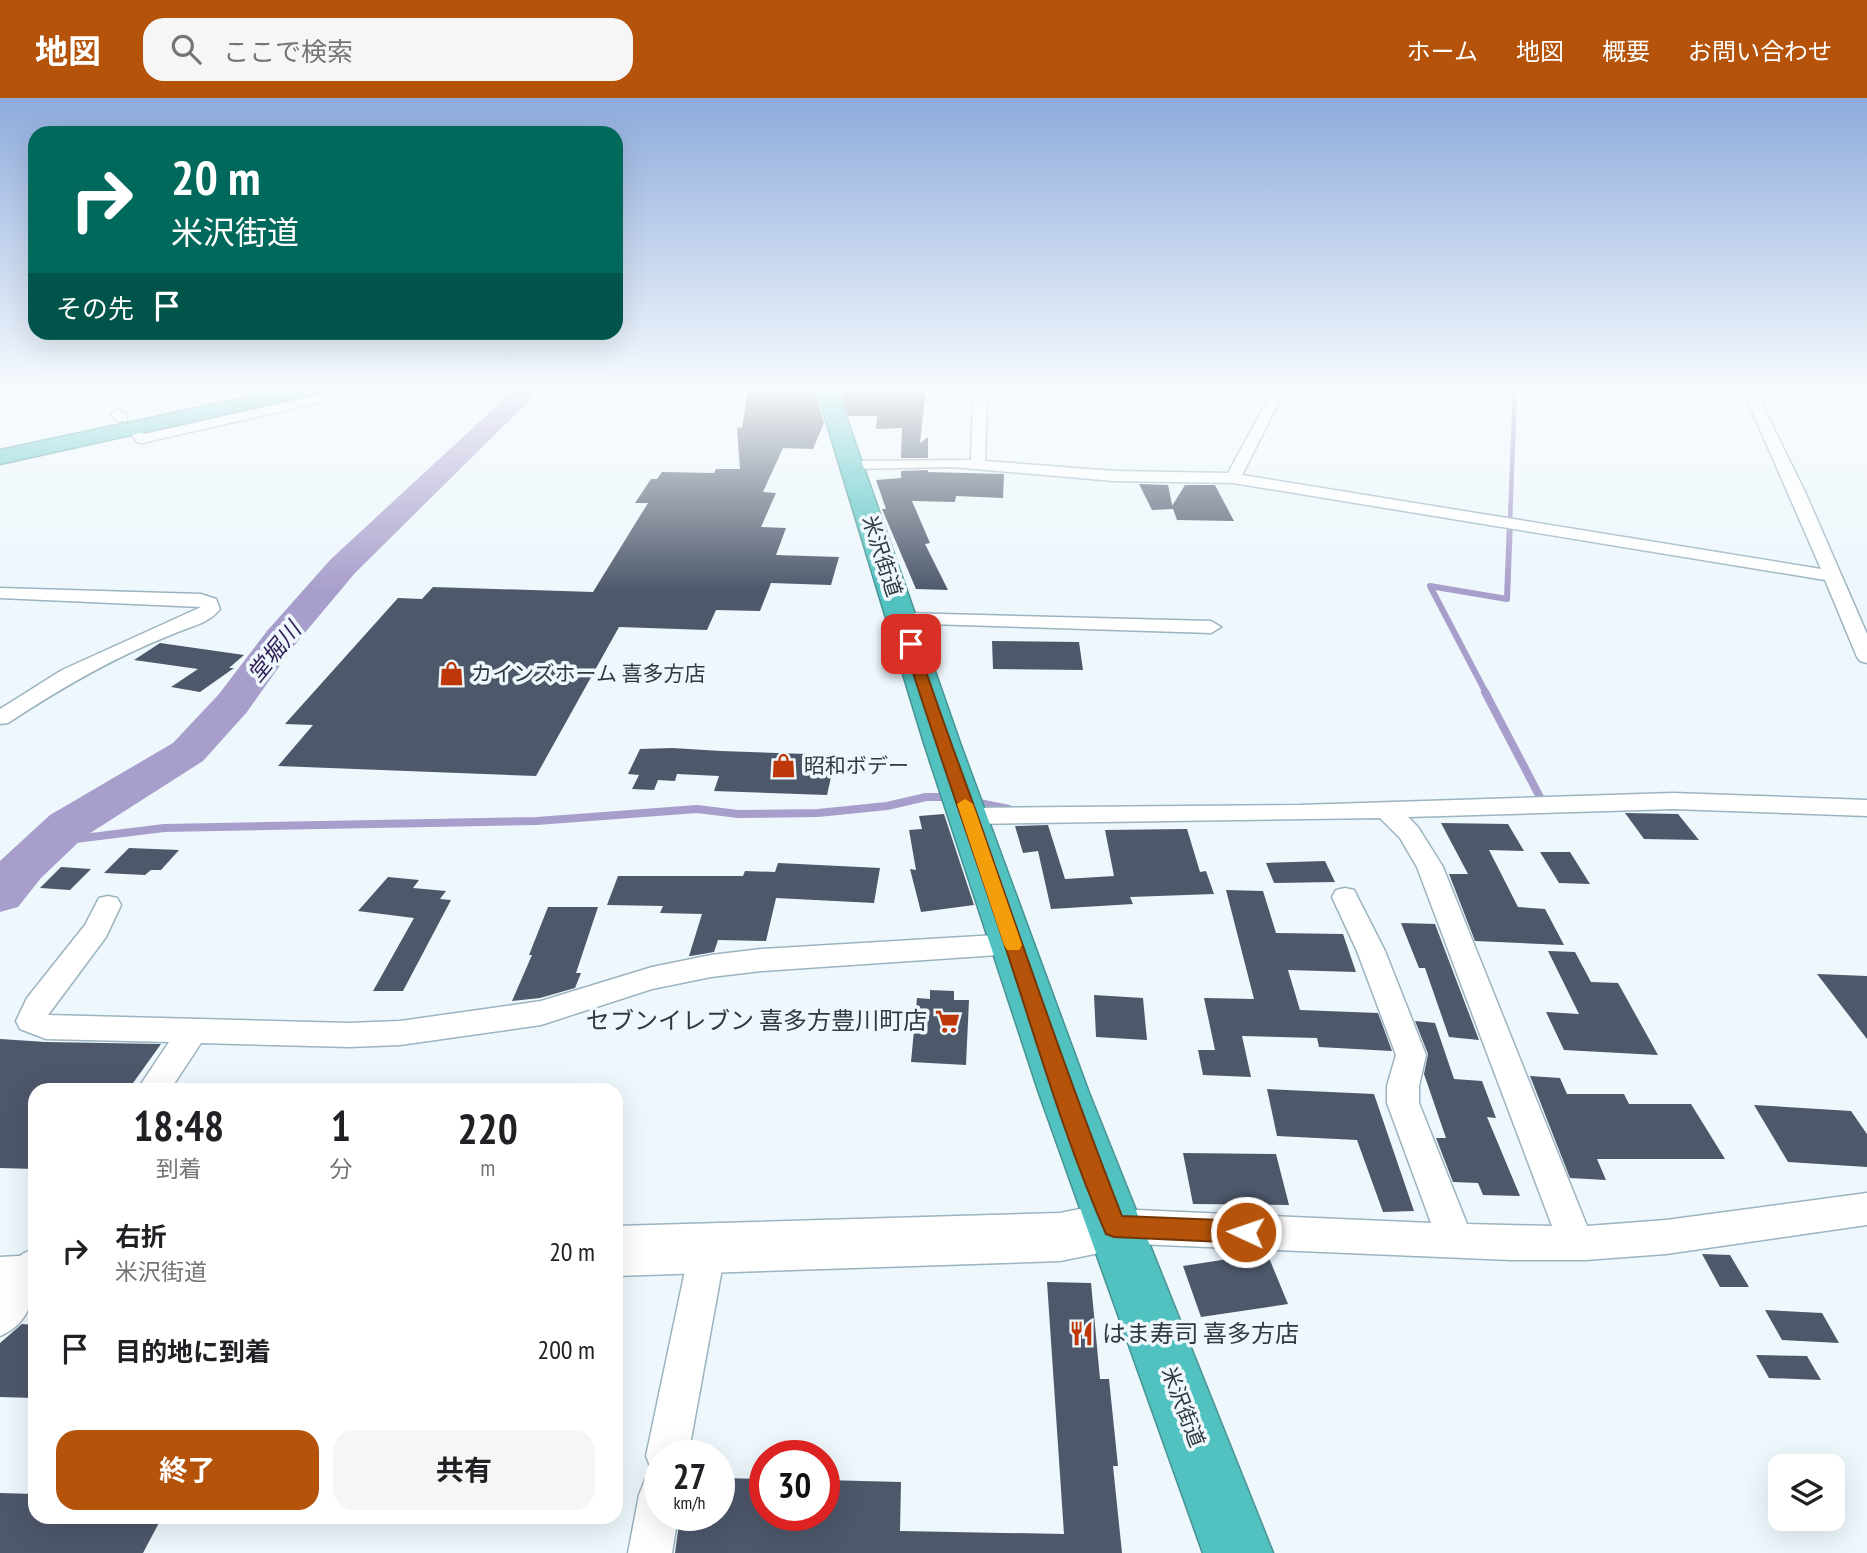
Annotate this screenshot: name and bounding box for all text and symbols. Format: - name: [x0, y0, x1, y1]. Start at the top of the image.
- search box: [143, 18, 633, 81]
- text: 地図: [35, 29, 101, 72]
- icon: search: [167, 30, 205, 68]
- text: ここで検索: [223, 35, 353, 68]
- text: ホーム: [1407, 36, 1478, 67]
- text: 地図: [1516, 36, 1564, 67]
- text: 概要: [1602, 36, 1650, 67]
- text: お問い合わせ: [1688, 36, 1832, 67]
- text: 20 m: [171, 145, 260, 209]
- icon: right: [56, 154, 147, 245]
- text: 米沢街道: [171, 211, 299, 253]
- icon: arrive: [148, 287, 186, 325]
- text: その先: [56, 292, 134, 325]
- street label: 米沢街道: [857, 512, 908, 600]
- water label: 堂堀川: [241, 613, 308, 688]
- pin: [881, 614, 941, 674]
- icon: arrive: [892, 625, 930, 663]
- shop icon: カインズホーム 喜多方店: [437, 660, 465, 688]
- place label: カインズホーム 喜多方店: [471, 660, 705, 687]
- shop icon: 昭和ボデー: [770, 752, 798, 780]
- place label: 昭和ボデー: [804, 752, 909, 779]
- place label: セブンイレブン 喜多方豊川町店: [586, 1005, 927, 1036]
- supermarket icon: セブンイレブン 喜多方豊川町店: [933, 1007, 961, 1035]
- text: 18:48: [133, 1098, 224, 1153]
- text: 1: [331, 1098, 351, 1153]
- text: 220: [458, 1101, 518, 1156]
- text: m: [480, 1153, 495, 1182]
- text: 到着: [156, 1154, 202, 1183]
- text: 分: [329, 1154, 352, 1183]
- position arrow: [1209, 1195, 1283, 1269]
- text: 右折: [115, 1220, 167, 1253]
- icon: right: [56, 1232, 94, 1270]
- text: 20 m: [549, 1235, 595, 1268]
- text: 米沢街道: [115, 1257, 207, 1286]
- place label: はま寿司 喜多方店: [1102, 1318, 1299, 1349]
- restaurant icon: はま寿司 喜多方店: [1068, 1320, 1096, 1348]
- icon: arrive: [56, 1330, 94, 1368]
- text: 200 m: [537, 1333, 595, 1366]
- text: 目的地に到着: [115, 1335, 271, 1368]
- street label: 米沢街道: [1156, 1363, 1211, 1451]
- button: 終了: [56, 1430, 319, 1510]
- button: 共有: [333, 1430, 595, 1510]
- speed limit sign: 30: [749, 1440, 840, 1531]
- text: 27: [673, 1453, 706, 1499]
- map controls: [1768, 1454, 1845, 1531]
- button: layers: [1768, 1454, 1845, 1531]
- text: km/h: [674, 1491, 705, 1514]

